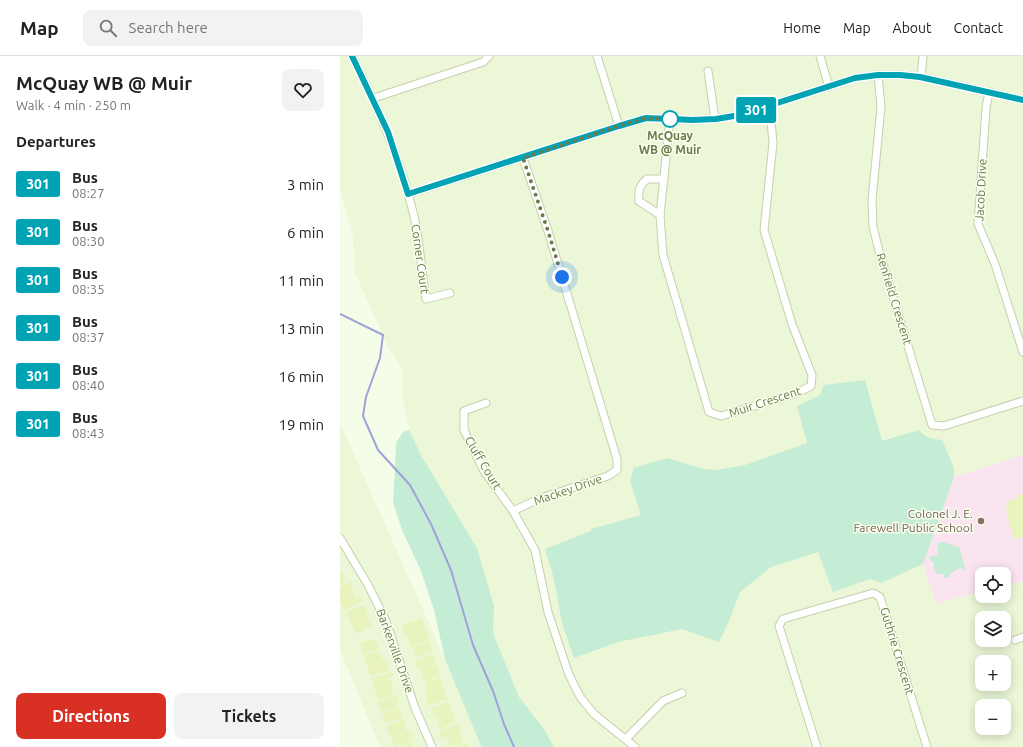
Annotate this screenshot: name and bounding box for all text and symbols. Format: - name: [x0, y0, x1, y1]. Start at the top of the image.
- search box: [83, 10, 363, 46]
- text: Map: [20, 17, 59, 39]
- icon: search: [97, 17, 119, 39]
- text: Search here: [129, 19, 208, 36]
- text: Home: [783, 20, 821, 36]
- text: Map: [843, 20, 871, 36]
- text: About: [893, 20, 932, 36]
- text: Contact: [954, 20, 1003, 36]
- button: heart: [282, 69, 324, 111]
- text: McQuay WB @ Muir: [16, 72, 192, 94]
- line badge: 301: [733, 97, 779, 123]
- text: Walk · 4 min · 250 m: [16, 98, 131, 112]
- text: 301: [744, 102, 768, 118]
- marker: McQuay WB @ Muir: [661, 110, 679, 128]
- place label: McQuay WB @ Muir: [639, 129, 701, 156]
- text: Departures: [16, 133, 96, 150]
- street label: Jacob Drive: [972, 158, 989, 222]
- text: Bus: [72, 169, 98, 186]
- text: 301: [26, 176, 50, 192]
- text: 3 min: [287, 176, 324, 193]
- text: 08:27: [72, 186, 105, 200]
- text: Bus: [72, 217, 98, 234]
- street label: Corner Court: [409, 223, 432, 295]
- text: 301: [26, 224, 50, 240]
- text: 6 min: [287, 224, 324, 241]
- text: 08:30: [72, 234, 105, 248]
- street label: Renfield Crescent: [874, 251, 915, 347]
- text: Bus: [72, 265, 98, 282]
- your location: [552, 267, 572, 287]
- text: 301: [26, 272, 50, 288]
- text: 11 min: [278, 272, 324, 289]
- text: 08:35: [72, 282, 105, 296]
- text: Bus: [72, 313, 98, 330]
- text: 301: [26, 320, 50, 336]
- text: 13 min: [278, 320, 324, 337]
- text: 08:37: [72, 330, 105, 344]
- text: Bus: [72, 361, 98, 378]
- text: 301: [26, 368, 50, 384]
- text: 16 min: [278, 368, 324, 385]
- text: 08:40: [72, 378, 105, 392]
- street label: Muir Crescent: [727, 384, 803, 419]
- text: Bus: [72, 409, 98, 426]
- text: 301: [26, 416, 50, 432]
- text: 19 min: [278, 416, 324, 433]
- text: 08:43: [72, 426, 105, 440]
- street label: Cluff Court: [462, 434, 505, 492]
- street label: Mackey Drive: [532, 472, 604, 507]
- place label: Colonel J. E. Farewell Public School: [854, 507, 973, 534]
- marker: Colonel J. E. Farewell Public School: [976, 516, 986, 526]
- map controls: [975, 567, 1011, 735]
- button: locate: [975, 567, 1011, 603]
- street label: Guthrie Crescent: [878, 606, 917, 696]
- street label: Barkerville Drive: [374, 607, 417, 695]
- button: layers: [975, 611, 1011, 647]
- button: +: [975, 655, 1011, 691]
- button: Directions: [16, 693, 166, 739]
- button: Tickets: [174, 693, 324, 739]
- button: −: [975, 699, 1011, 735]

